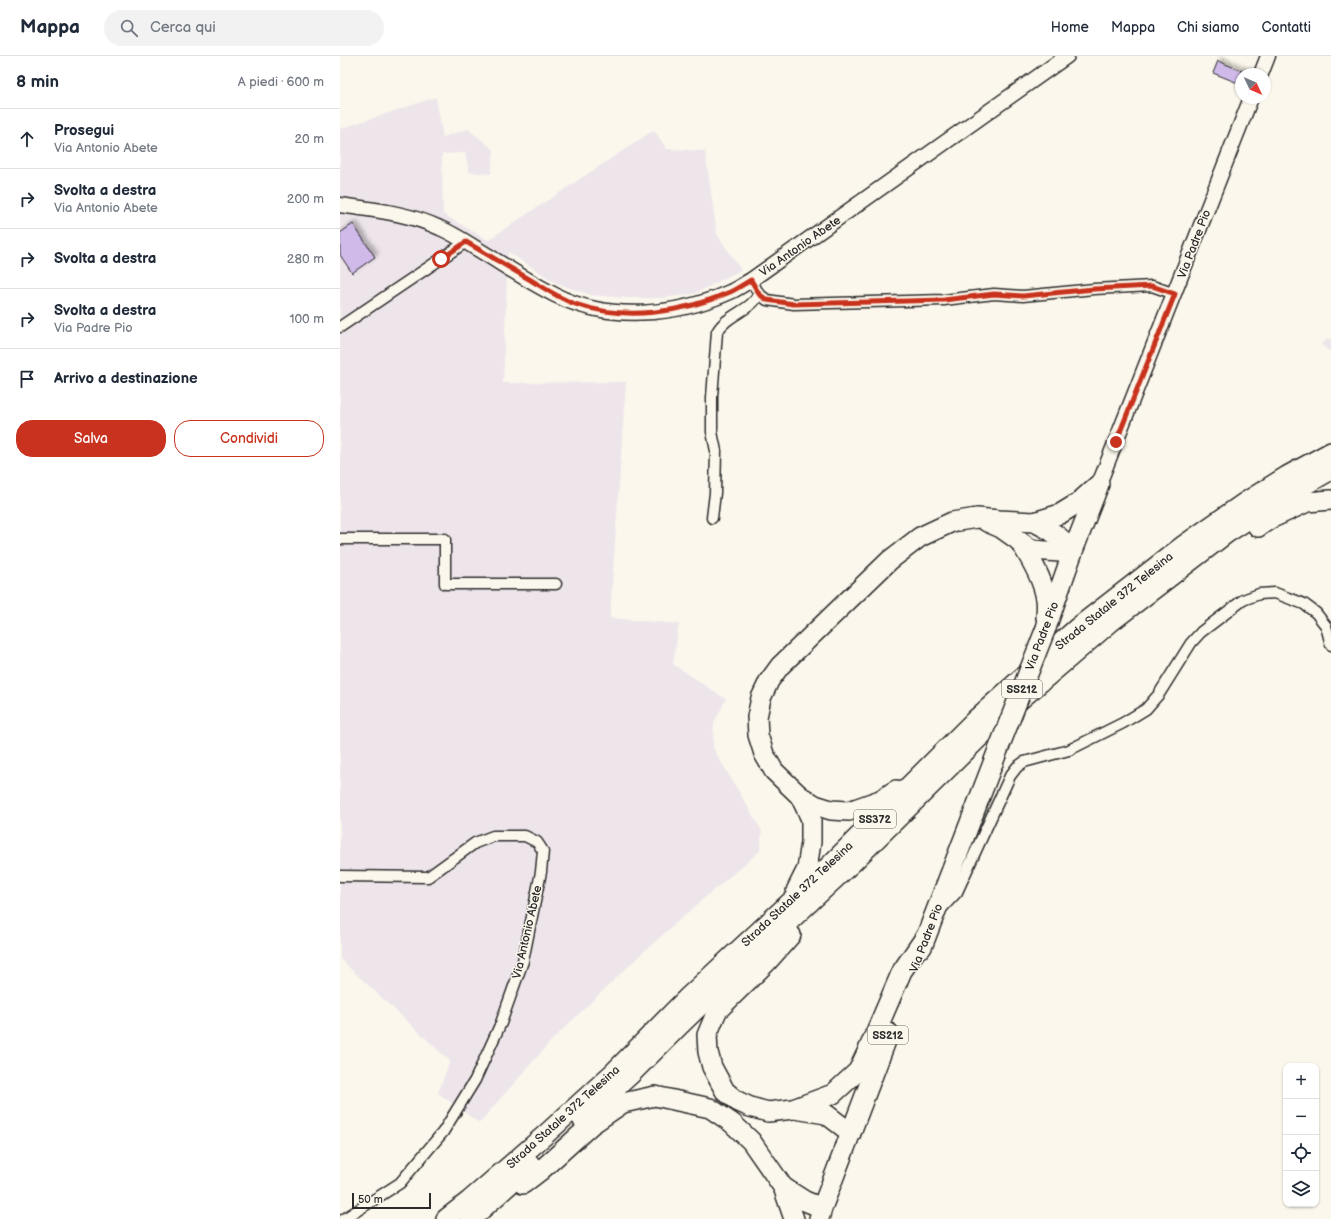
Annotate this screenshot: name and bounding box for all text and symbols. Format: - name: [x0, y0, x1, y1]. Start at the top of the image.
- search box: [104, 10, 384, 46]
- text: Mappa: [20, 16, 80, 39]
- icon: search: [118, 17, 140, 39]
- text: Cerca qui: [150, 18, 216, 37]
- text: Home: [1051, 19, 1089, 36]
- text: Mappa: [1111, 19, 1155, 36]
- text: Chi siamo: [1177, 19, 1240, 36]
- text: Contatti: [1262, 19, 1311, 36]
- north arrow: [1235, 68, 1271, 104]
- text: 8 min: [16, 72, 59, 92]
- text: A piedi · 600 m: [238, 74, 324, 90]
- text: Prosegui: [54, 121, 114, 140]
- icon: ahead: [16, 128, 38, 150]
- text: 20 m: [294, 131, 324, 147]
- text: Via Antonio Abete: [54, 140, 158, 156]
- text: Svolta a destra: [54, 181, 156, 200]
- icon: right: [16, 188, 38, 210]
- text: 200 m: [287, 191, 324, 207]
- text: Via Antonio Abete: [54, 200, 158, 216]
- street label: Via Padre Pio: [1174, 207, 1215, 281]
- street label: Via Antonio Abete: [757, 213, 844, 280]
- icon: right: [16, 248, 38, 270]
- text: Svolta a destra: [54, 249, 156, 268]
- route start: [432, 250, 450, 268]
- text: 280 m: [287, 251, 324, 267]
- text: Svolta a destra: [54, 301, 156, 320]
- icon: right: [16, 308, 38, 330]
- text: 100 m: [289, 311, 324, 327]
- text: Via Padre Pio: [54, 320, 133, 336]
- icon: arrive: [16, 368, 38, 390]
- text: Arrivo a destinazione: [54, 369, 198, 388]
- button: Salva: [16, 420, 166, 457]
- button: Condividi: [174, 420, 324, 457]
- route end: [1107, 433, 1125, 451]
- street label: Strada Statale 372 Telesina: [1052, 549, 1176, 654]
- street label: Via Padre Pio: [1022, 599, 1063, 673]
- road number: SS212: [1002, 680, 1042, 698]
- road number: SS372: [854, 810, 896, 828]
- street label: Strada Statale 372 Telesina: [738, 839, 856, 950]
- street label: Via Antonio Abete: [509, 884, 546, 980]
- street label: Via Padre Pio: [906, 901, 947, 975]
- road number: SS212: [868, 1026, 908, 1044]
- street label: Strada Statale 372 Telesina: [504, 1062, 623, 1172]
- map controls: [1283, 1063, 1319, 1207]
- button: +: [1283, 1063, 1319, 1099]
- button: −: [1283, 1099, 1319, 1135]
- button: locate: [1283, 1135, 1319, 1171]
- button: layers: [1283, 1171, 1319, 1207]
- scale bar: [352, 1191, 431, 1210]
- text: 50 m: [358, 1193, 383, 1206]

